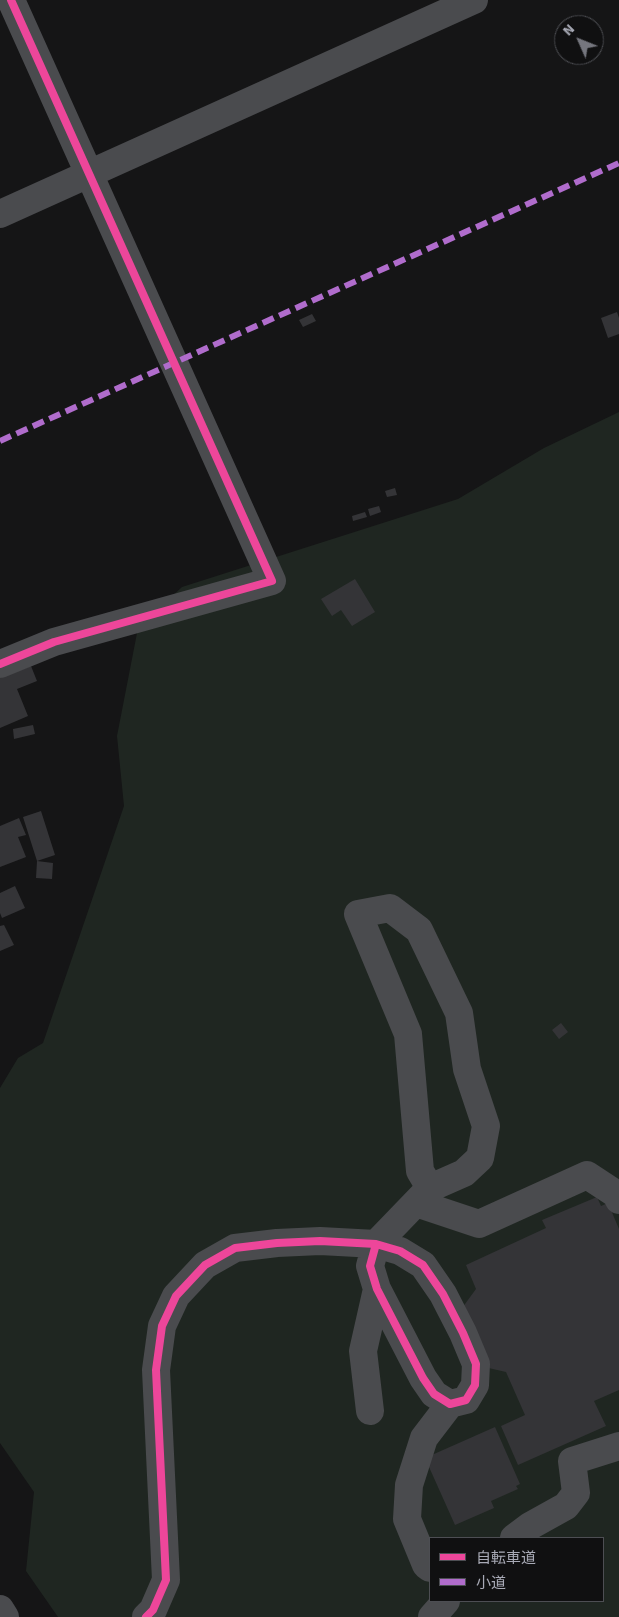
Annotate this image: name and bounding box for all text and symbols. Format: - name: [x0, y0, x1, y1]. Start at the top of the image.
- north arrow: [554, 15, 604, 65]
- text: N: [559, 21, 578, 39]
- legend: [429, 1537, 604, 1602]
- text: 自転車道: [476, 1549, 536, 1567]
- text: 小道: [476, 1574, 506, 1592]

